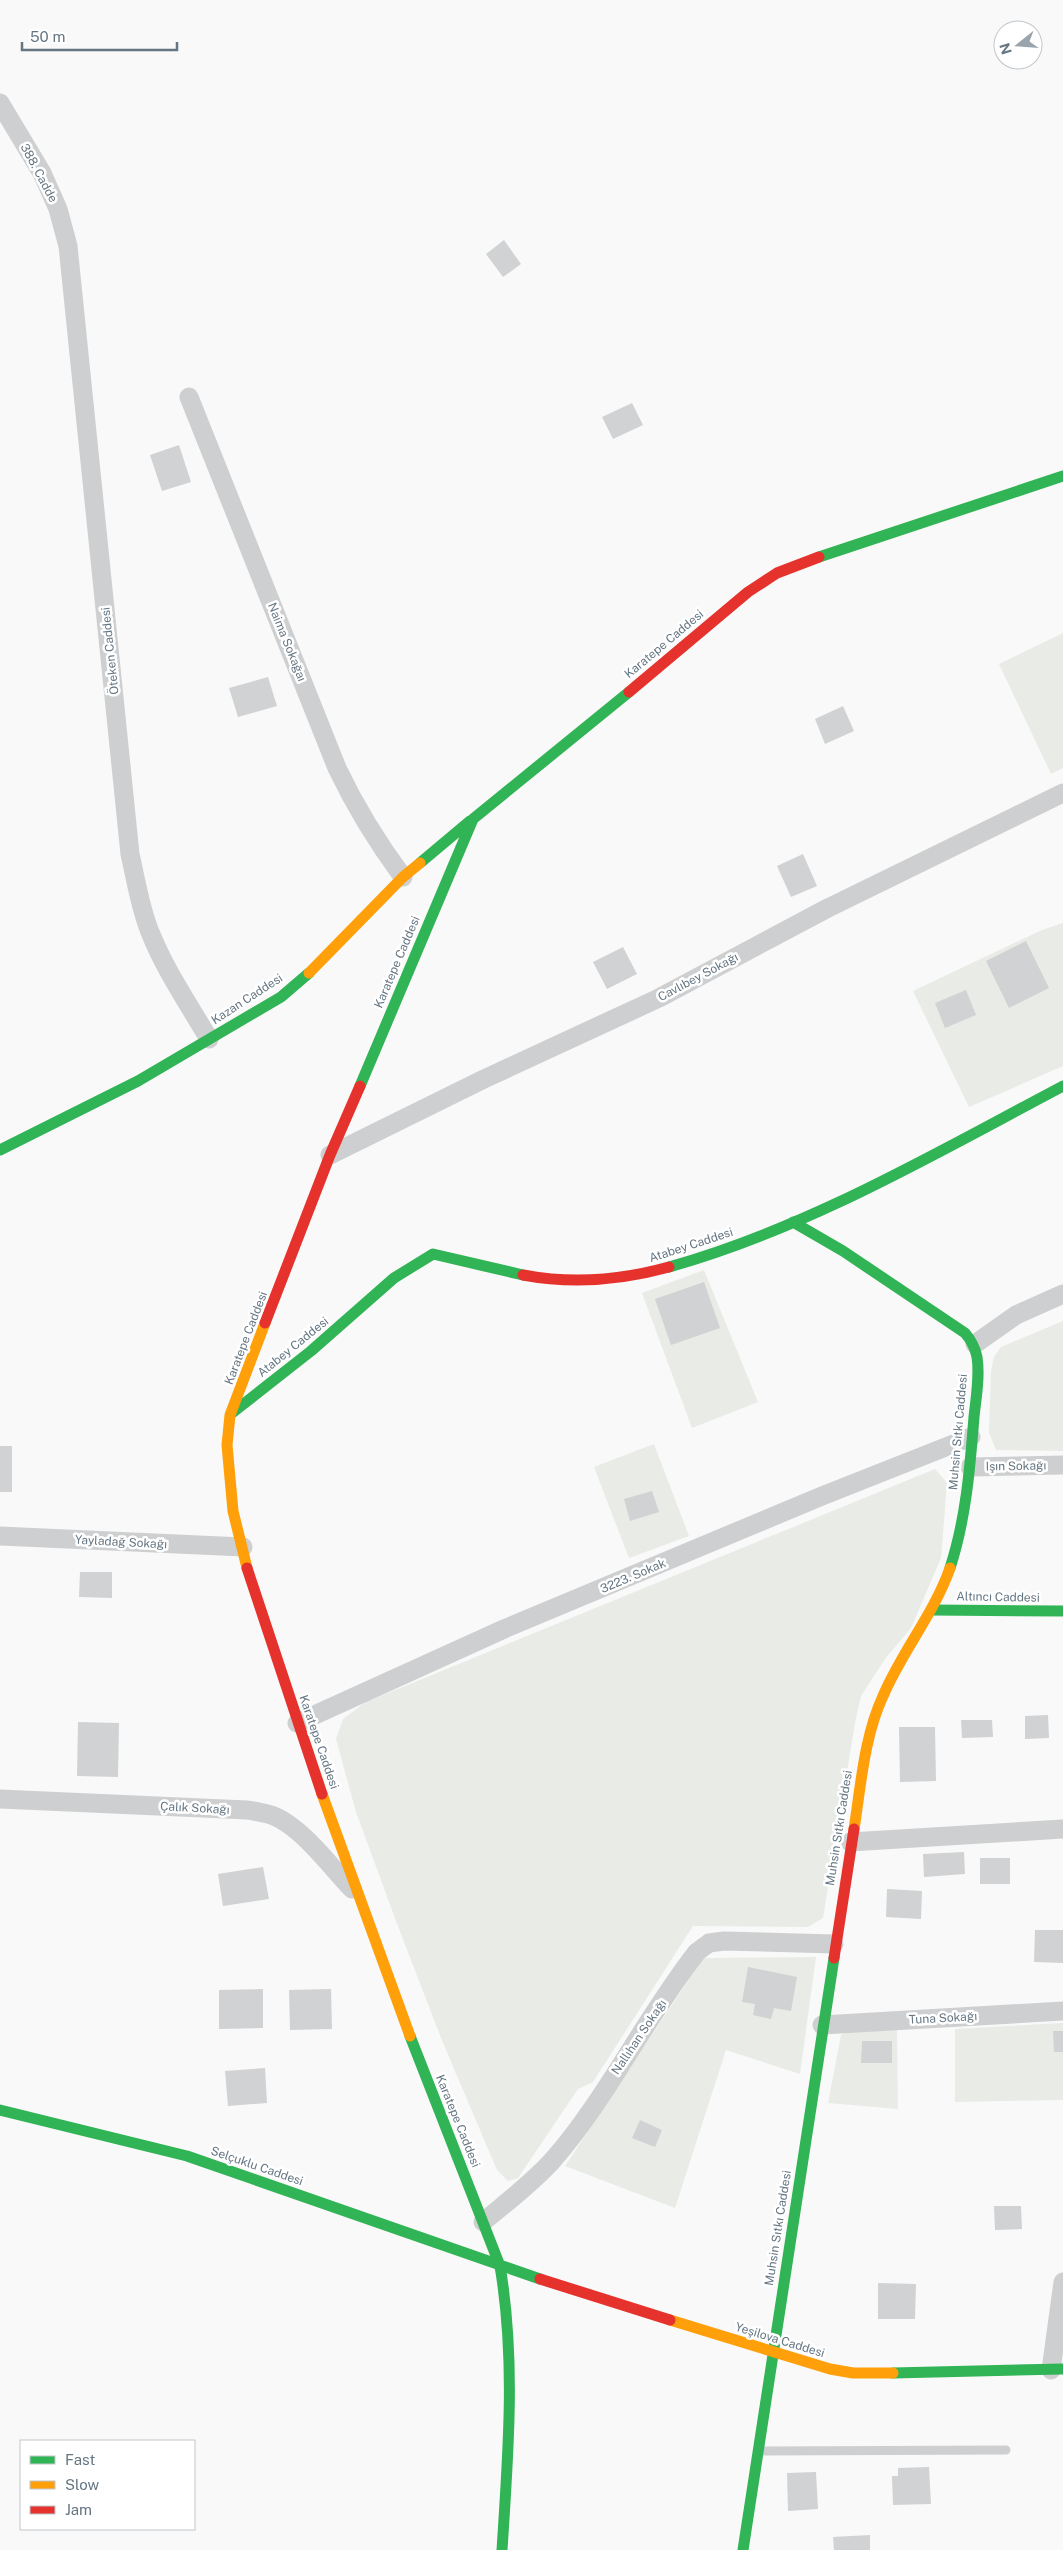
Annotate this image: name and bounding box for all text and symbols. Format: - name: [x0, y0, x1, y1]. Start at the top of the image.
- scale bar: [22, 20, 178, 52]
- north arrow: [993, 20, 1043, 70]
- text: 50 m: [30, 28, 65, 45]
- text: N: [996, 41, 1015, 56]
- street label: 388. Cadde: [18, 141, 60, 205]
- street label: Naima Sokağaı: [265, 601, 309, 683]
- street label: Öteken Caddesi: [98, 606, 122, 696]
- street label: Karatepe Caddesi: [622, 607, 706, 681]
- street label: Karatepe Caddesi: [371, 914, 423, 1010]
- street label: Cavlıbey Sokağı: [656, 950, 740, 1004]
- street label: Kazan Caddesi: [209, 971, 285, 1027]
- street label: Atabey Caddesi: [647, 1225, 735, 1265]
- street label: Karatepe Caddesi: [222, 1289, 270, 1387]
- street label: Atabey Caddesi: [255, 1314, 331, 1380]
- street label: Muhsin Sıtkı Caddesi: [946, 1373, 970, 1491]
- street label: Işın Sokağı: [986, 1458, 1046, 1474]
- street label: Yayladağ Sokağı: [75, 1533, 167, 1551]
- street label: 3223. Sokak: [598, 1556, 668, 1596]
- street label: Altıncı Caddesi: [956, 1589, 1040, 1605]
- street label: Karatepe Caddesi: [296, 1693, 342, 1791]
- street label: Muhsin Sıtkı Caddesi: [823, 1769, 855, 1887]
- street label: Çalık Sokağı: [160, 1799, 230, 1817]
- street label: Nallıhan Sokağı: [609, 1997, 669, 2077]
- street label: Tuna Sokağı: [908, 2009, 978, 2027]
- street label: Karatepe Caddesi: [433, 2073, 483, 2169]
- street label: Selçuklu Caddesi: [209, 2144, 305, 2188]
- street label: Muhsin Sıtkı Caddesi: [762, 2169, 794, 2287]
- street label: Yeşilova Caddesi: [734, 2320, 826, 2360]
- legend: [20, 2440, 195, 2530]
- text: Fast: [65, 2451, 95, 2468]
- text: Slow: [65, 2476, 100, 2493]
- text: Jam: [65, 2501, 92, 2518]

